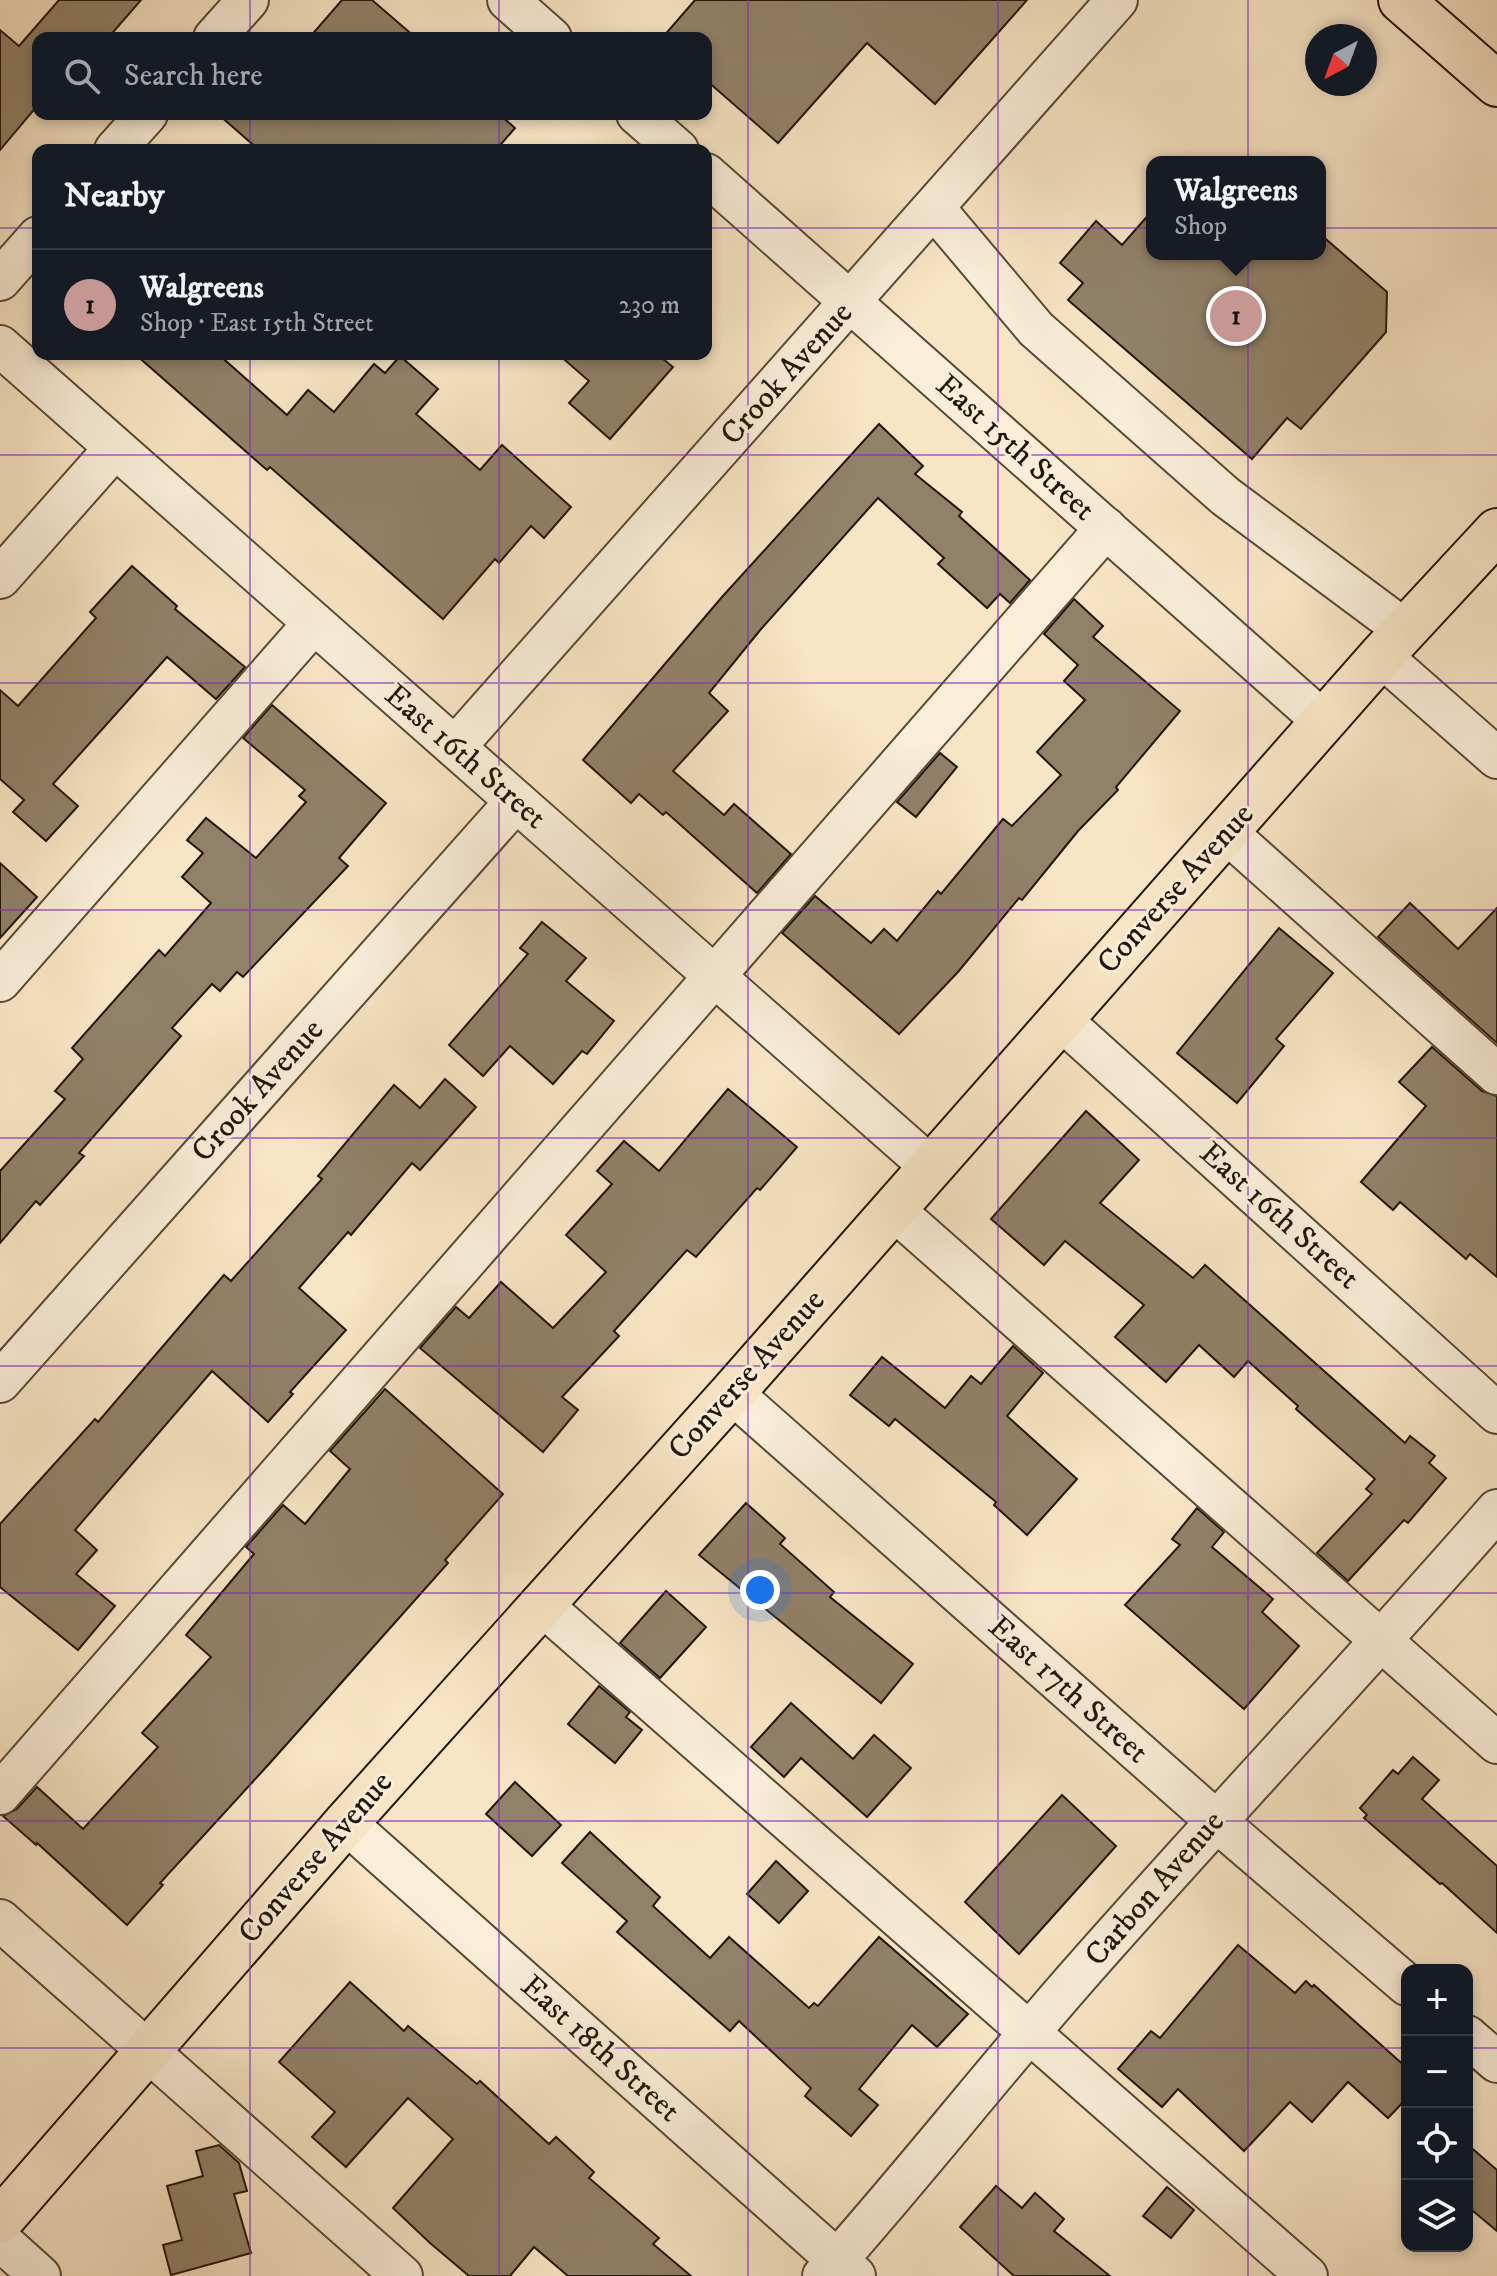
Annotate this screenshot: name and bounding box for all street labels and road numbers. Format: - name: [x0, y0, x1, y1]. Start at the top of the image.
- street label: Crook Avenue: [712, 294, 862, 454]
- street label: East 15th Street: [927, 366, 1103, 530]
- street label: East 16th Street: [376, 676, 554, 838]
- street label: Converse Avenue: [1089, 795, 1263, 983]
- street label: Crook Avenue: [183, 1011, 333, 1171]
- street label: East 16th Street: [1191, 1134, 1367, 1298]
- street label: Converse Avenue: [660, 1281, 834, 1469]
- street label: East 17th Street: [979, 1607, 1157, 1773]
- street label: Converse Avenue: [230, 1764, 402, 1952]
- street label: Carbon Avenue: [1077, 1803, 1233, 1975]
- street label: East 18th Street: [512, 1967, 688, 2131]

